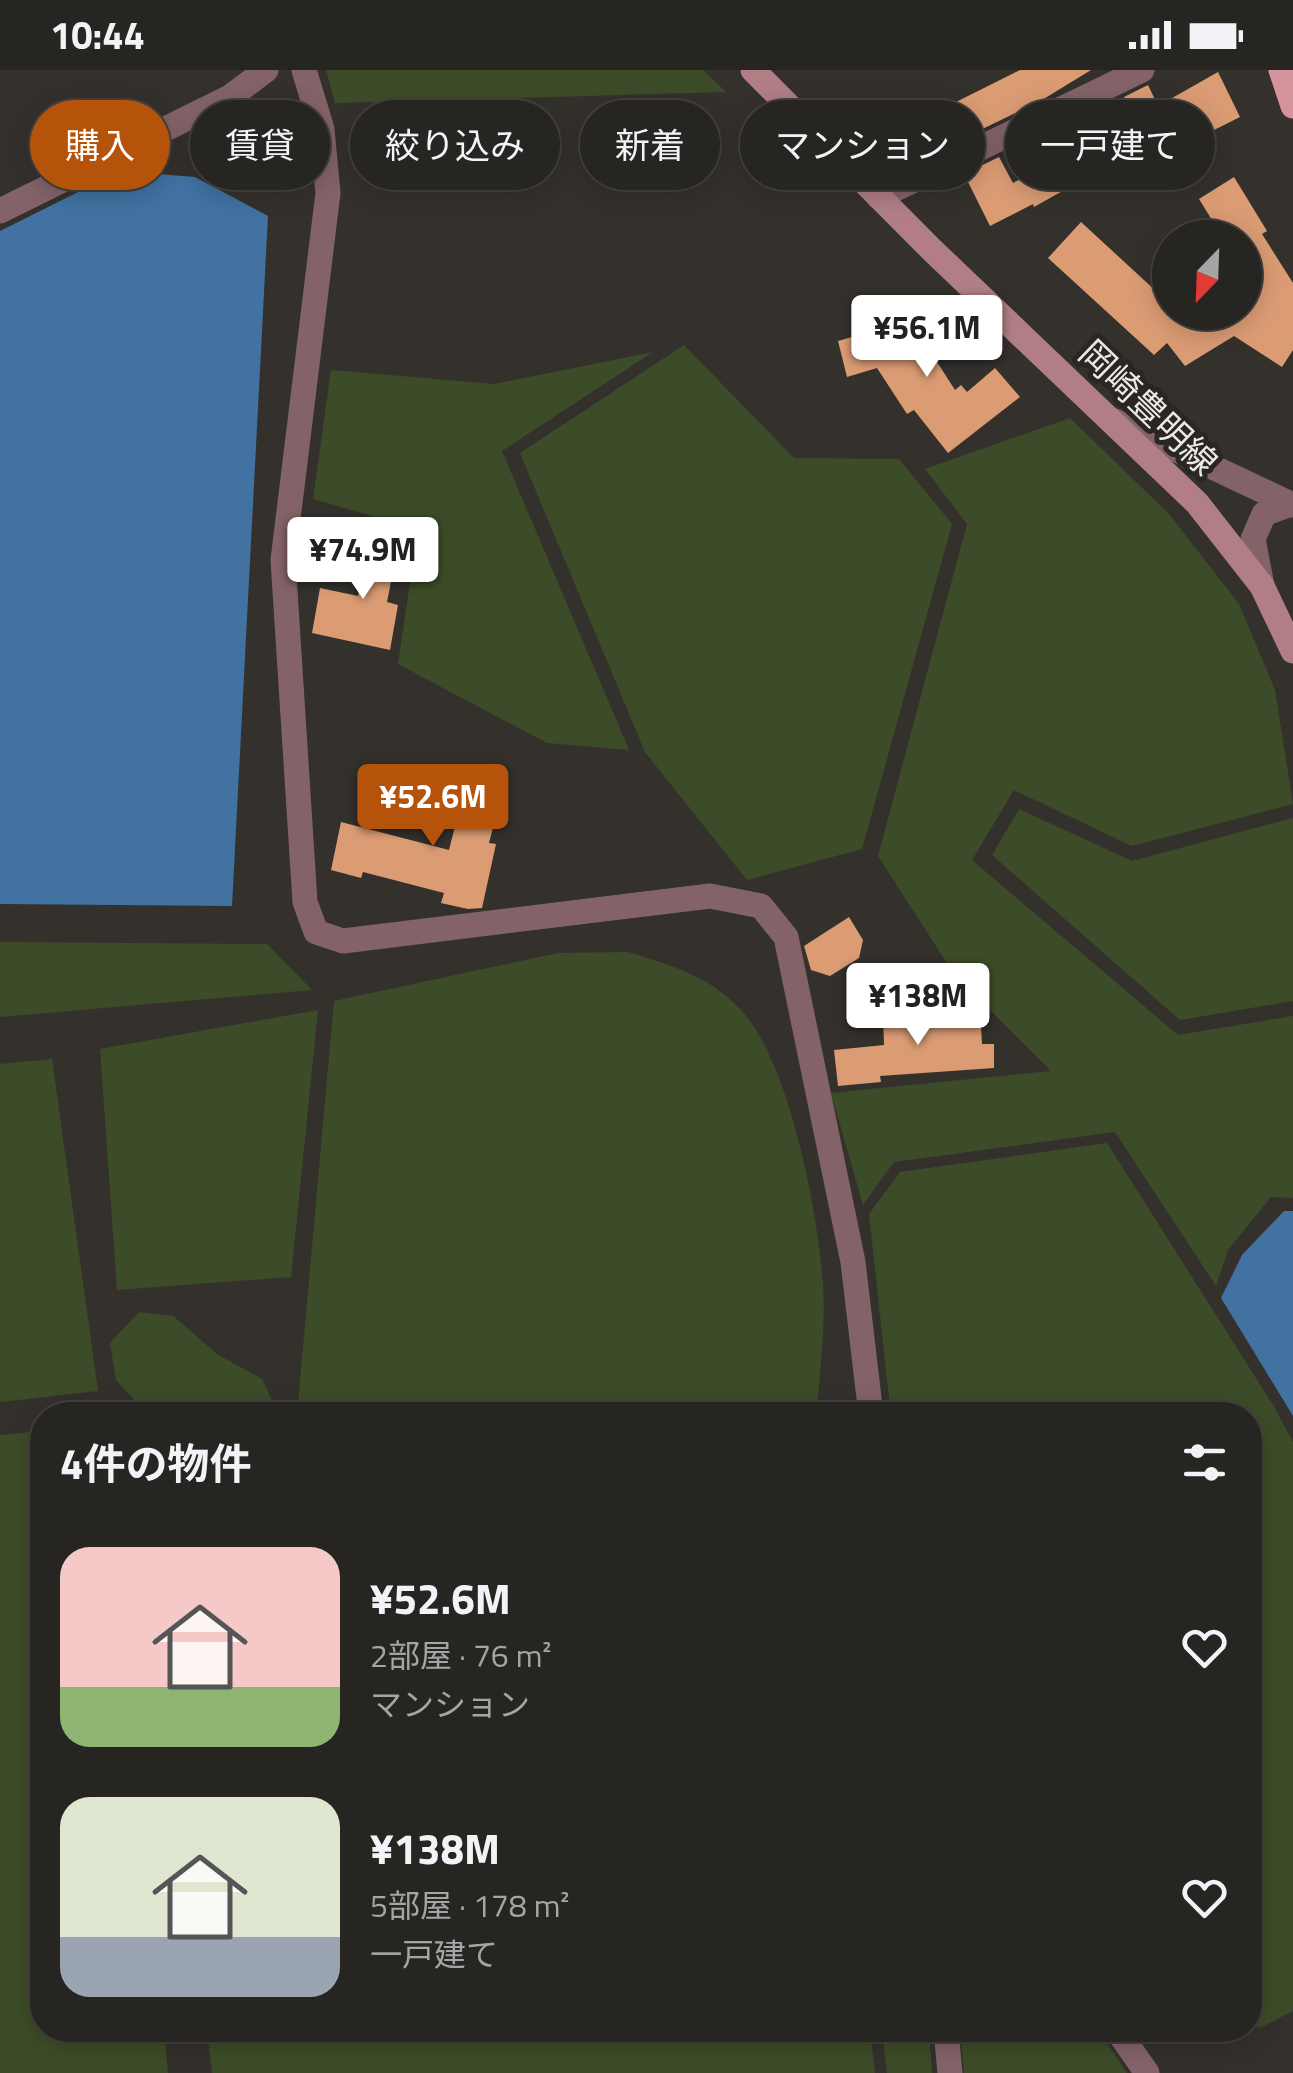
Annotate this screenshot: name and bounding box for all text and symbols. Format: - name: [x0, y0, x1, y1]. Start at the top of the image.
- text: 10:44: [50, 6, 145, 64]
- chip: 購入: [30, 100, 170, 190]
- chip: 賃貸: [190, 100, 330, 190]
- chip: 絞り込み: [350, 100, 560, 190]
- chip: 新着: [580, 100, 720, 190]
- chip: マンション: [740, 100, 985, 190]
- chip: 一戸建て: [1005, 100, 1215, 190]
- north arrow: [1152, 220, 1262, 330]
- map controls: [1152, 220, 1262, 330]
- pin: ¥56.1M: [846, 295, 1008, 380]
- text: ¥56.1M: [873, 303, 981, 351]
- street label: 岡崎豊明線: [1067, 327, 1230, 487]
- pin: ¥74.9M: [282, 517, 444, 602]
- text: ¥74.9M: [309, 525, 417, 573]
- pin: ¥52.6M: [352, 764, 514, 849]
- text: ¥52.6M: [379, 772, 487, 820]
- pin: ¥138M: [848, 963, 988, 1048]
- text: ¥138M: [868, 971, 968, 1019]
- text: 4件の物件: [60, 1431, 252, 1495]
- icon: filters: [1177, 1435, 1232, 1490]
- text: ¥52.6M: [370, 1566, 511, 1630]
- icon: home: [140, 1587, 260, 1707]
- icon: heart: [1177, 1620, 1232, 1675]
- text: 2部屋 · 76 m²: [370, 1631, 552, 1679]
- text: マンション: [370, 1680, 530, 1728]
- text: ¥138M: [370, 1816, 500, 1880]
- icon: home: [140, 1837, 260, 1957]
- icon: heart: [1177, 1870, 1232, 1925]
- text: 5部屋 · 178 m²: [370, 1881, 569, 1929]
- text: 一戸建て: [370, 1930, 498, 1978]

